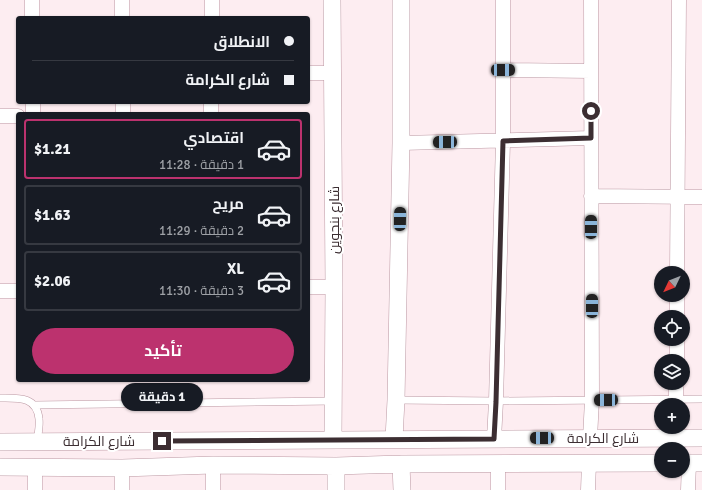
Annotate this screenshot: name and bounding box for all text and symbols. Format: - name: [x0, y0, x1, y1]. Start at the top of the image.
- text: الانطلاق: [214, 33, 270, 51]
- car: [491, 64, 515, 76]
- text: شارع الكرامة: [185, 71, 270, 89]
- route start: [582, 102, 600, 120]
- text: اقتصادي: [184, 129, 244, 147]
- icon: car: [256, 131, 292, 167]
- car: [433, 136, 457, 148]
- text: $1.21: [34, 140, 71, 158]
- text: 1 دقيقة · 11:28: [159, 157, 244, 173]
- street label: شارع بنجوين: [326, 186, 343, 254]
- text: مريح: [212, 195, 244, 213]
- icon: car: [256, 197, 292, 233]
- text: $1.63: [34, 206, 71, 224]
- car: [394, 207, 406, 231]
- car: [585, 215, 597, 239]
- text: 2 دقيقة · 11:29: [159, 223, 244, 239]
- text: XL: [227, 260, 244, 278]
- icon: car: [256, 263, 292, 299]
- north arrow: [654, 266, 690, 302]
- map controls: [654, 266, 690, 478]
- text: $2.06: [34, 272, 71, 290]
- text: 3 دقيقة · 11:30: [159, 283, 244, 299]
- car: [586, 294, 598, 318]
- button: locate: [654, 310, 690, 346]
- button: تأكيد: [32, 328, 294, 374]
- button: layers: [654, 354, 690, 390]
- callout: 1 دقيقة: [121, 383, 203, 411]
- text: 1 دقيقة: [139, 389, 185, 405]
- car: [594, 394, 618, 406]
- button: +: [654, 398, 690, 434]
- street label: شارع الكرامة: [567, 430, 639, 447]
- route end: [153, 432, 171, 450]
- car: [530, 432, 554, 444]
- street label: شارع الكرامة: [63, 433, 135, 450]
- button: −: [654, 442, 690, 478]

